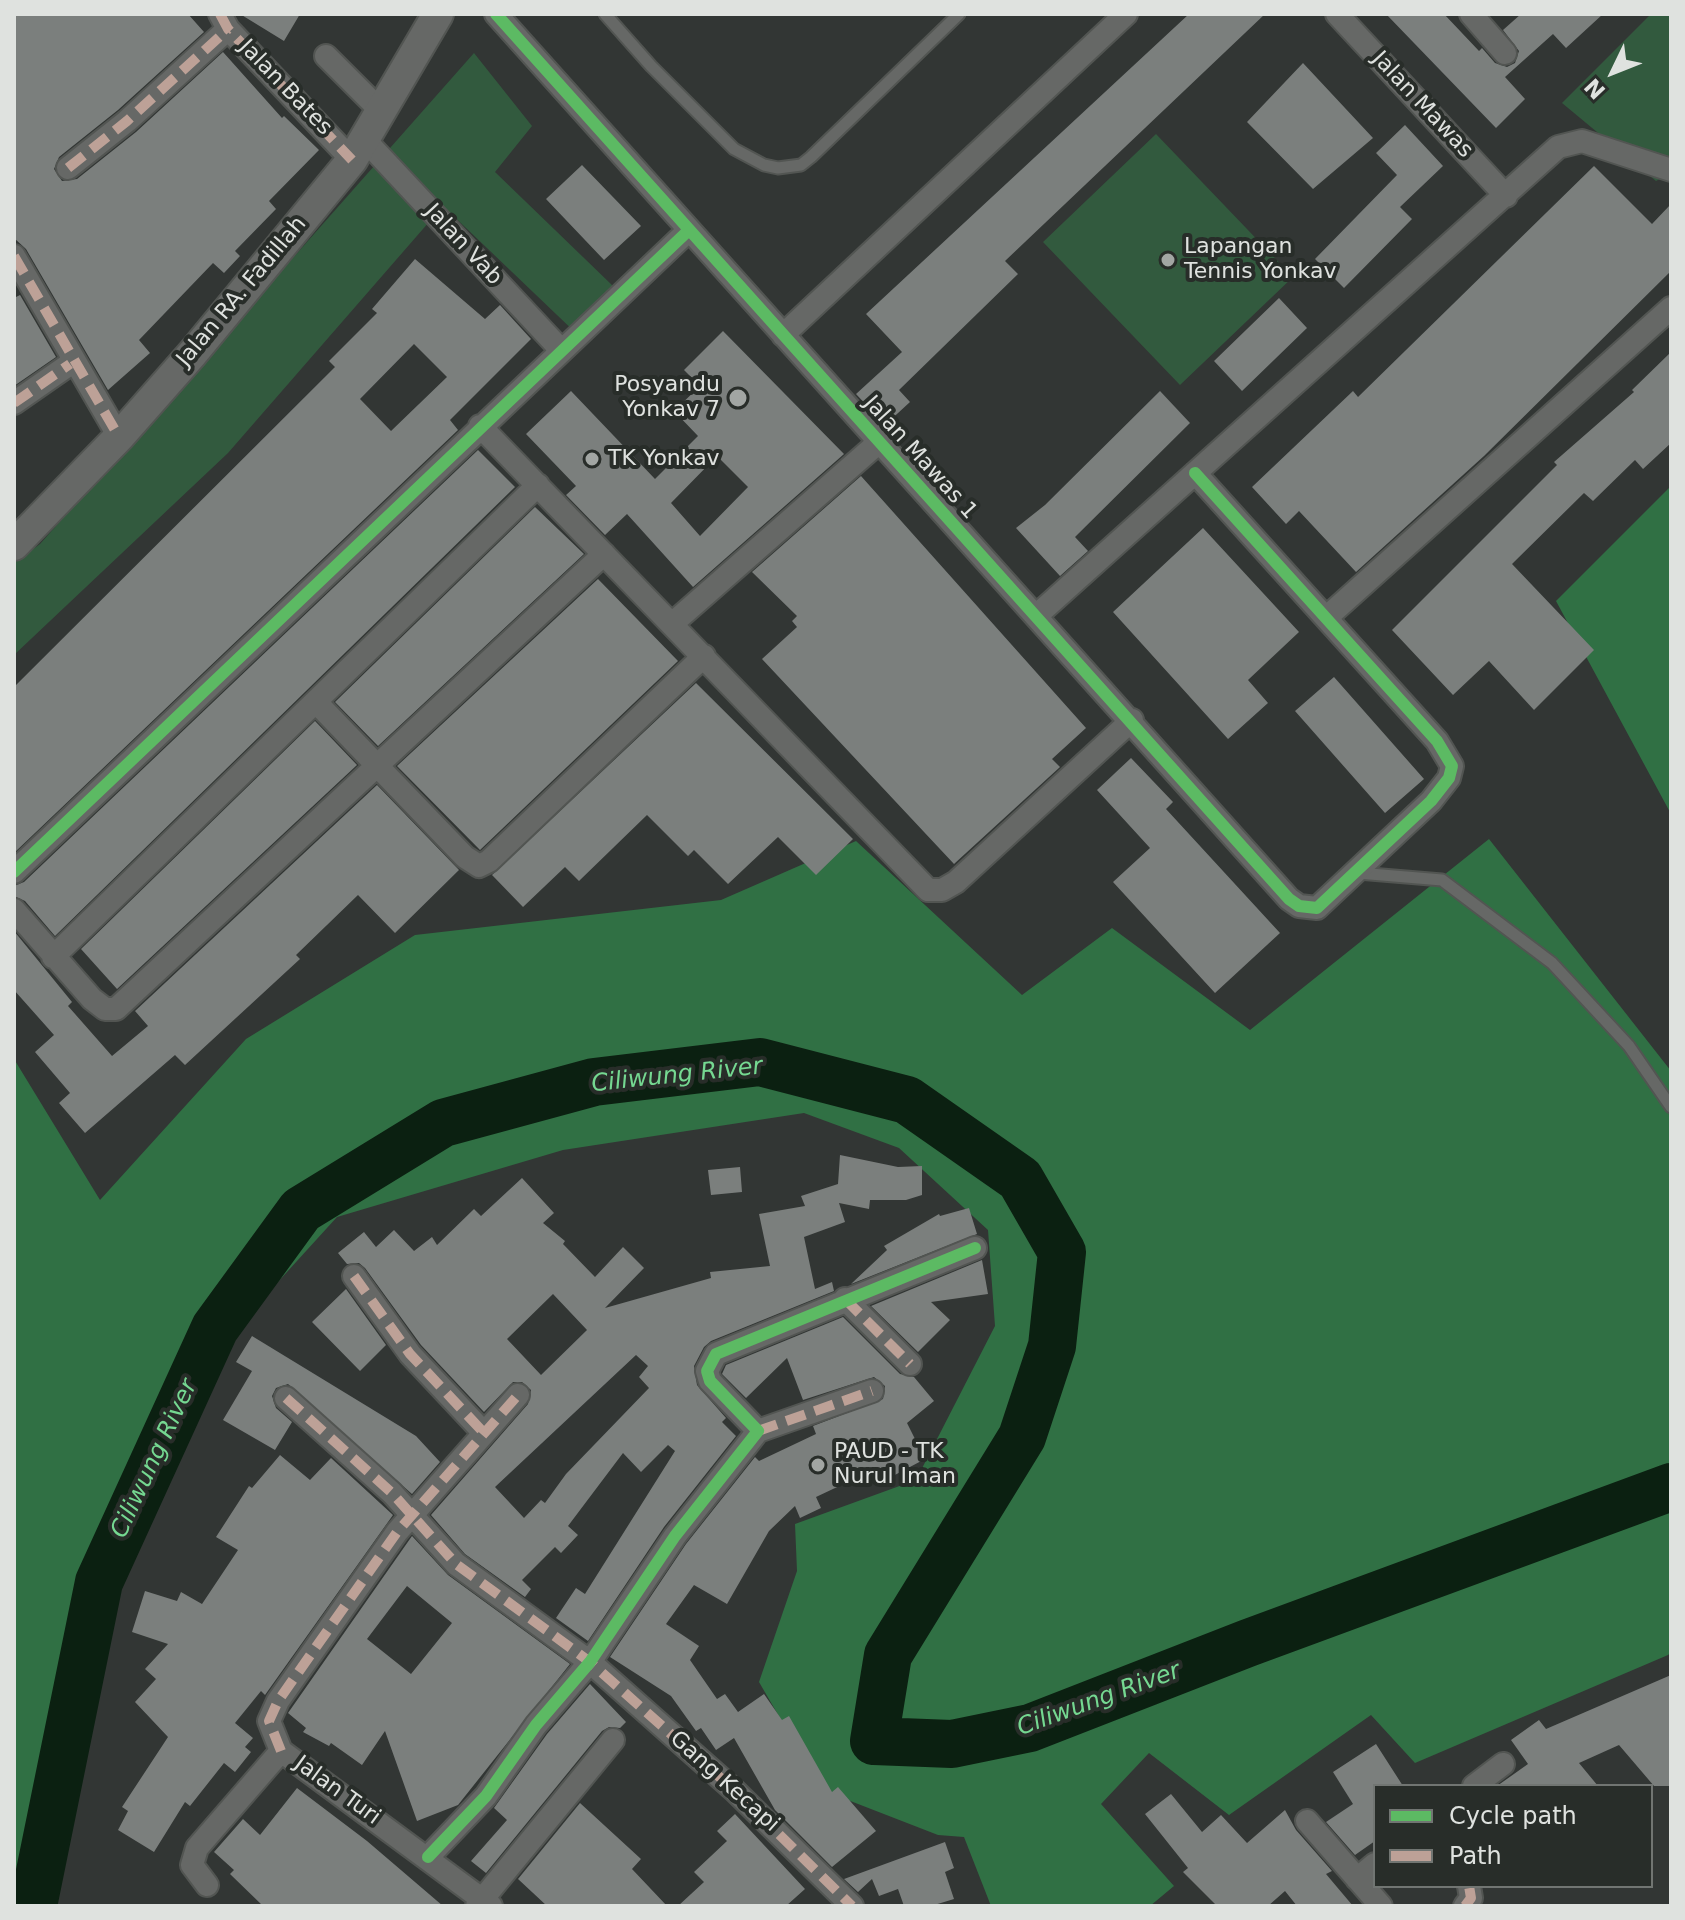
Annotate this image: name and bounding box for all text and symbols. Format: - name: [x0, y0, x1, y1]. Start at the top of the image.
- north arrow: [1573, 32, 1653, 112]
- street label: Jalan Bates: [233, 35, 337, 141]
- street label: Jalan Mawas: [1366, 46, 1478, 164]
- text: N: [1580, 73, 1611, 104]
- street label: Jalan Vab: [419, 199, 507, 291]
- street label: Jalan RA. Fadillah: [172, 212, 312, 372]
- place label: Lapangan Tennis Yonkav: [1184, 234, 1336, 286]
- marker: Lapangan Tennis Yonkav: [1159, 251, 1177, 269]
- place label: Posyandu Yonkav 7: [614, 372, 720, 424]
- marker: Posyandu Yonkav 7: [727, 387, 749, 409]
- street label: Jalan Mawas 1: [858, 391, 982, 525]
- place label: TK Yonkav: [608, 446, 720, 472]
- marker: TK Yonkav: [583, 450, 601, 468]
- water label: Ciliwung River: [590, 1053, 764, 1099]
- water label: Ciliwung River: [106, 1375, 204, 1543]
- place label: PAUD - TK Nurul Iman: [834, 1439, 956, 1490]
- marker: PAUD - TK Nurul Iman: [809, 1456, 827, 1474]
- water label: Ciliwung River: [1013, 1657, 1185, 1743]
- street label: Gang Kecapi: [664, 1726, 784, 1838]
- street label: Jalan Turi: [289, 1751, 385, 1831]
- legend: [1373, 1784, 1653, 1888]
- text: Cycle path: [1449, 1802, 1577, 1830]
- text: Path: [1449, 1842, 1502, 1870]

